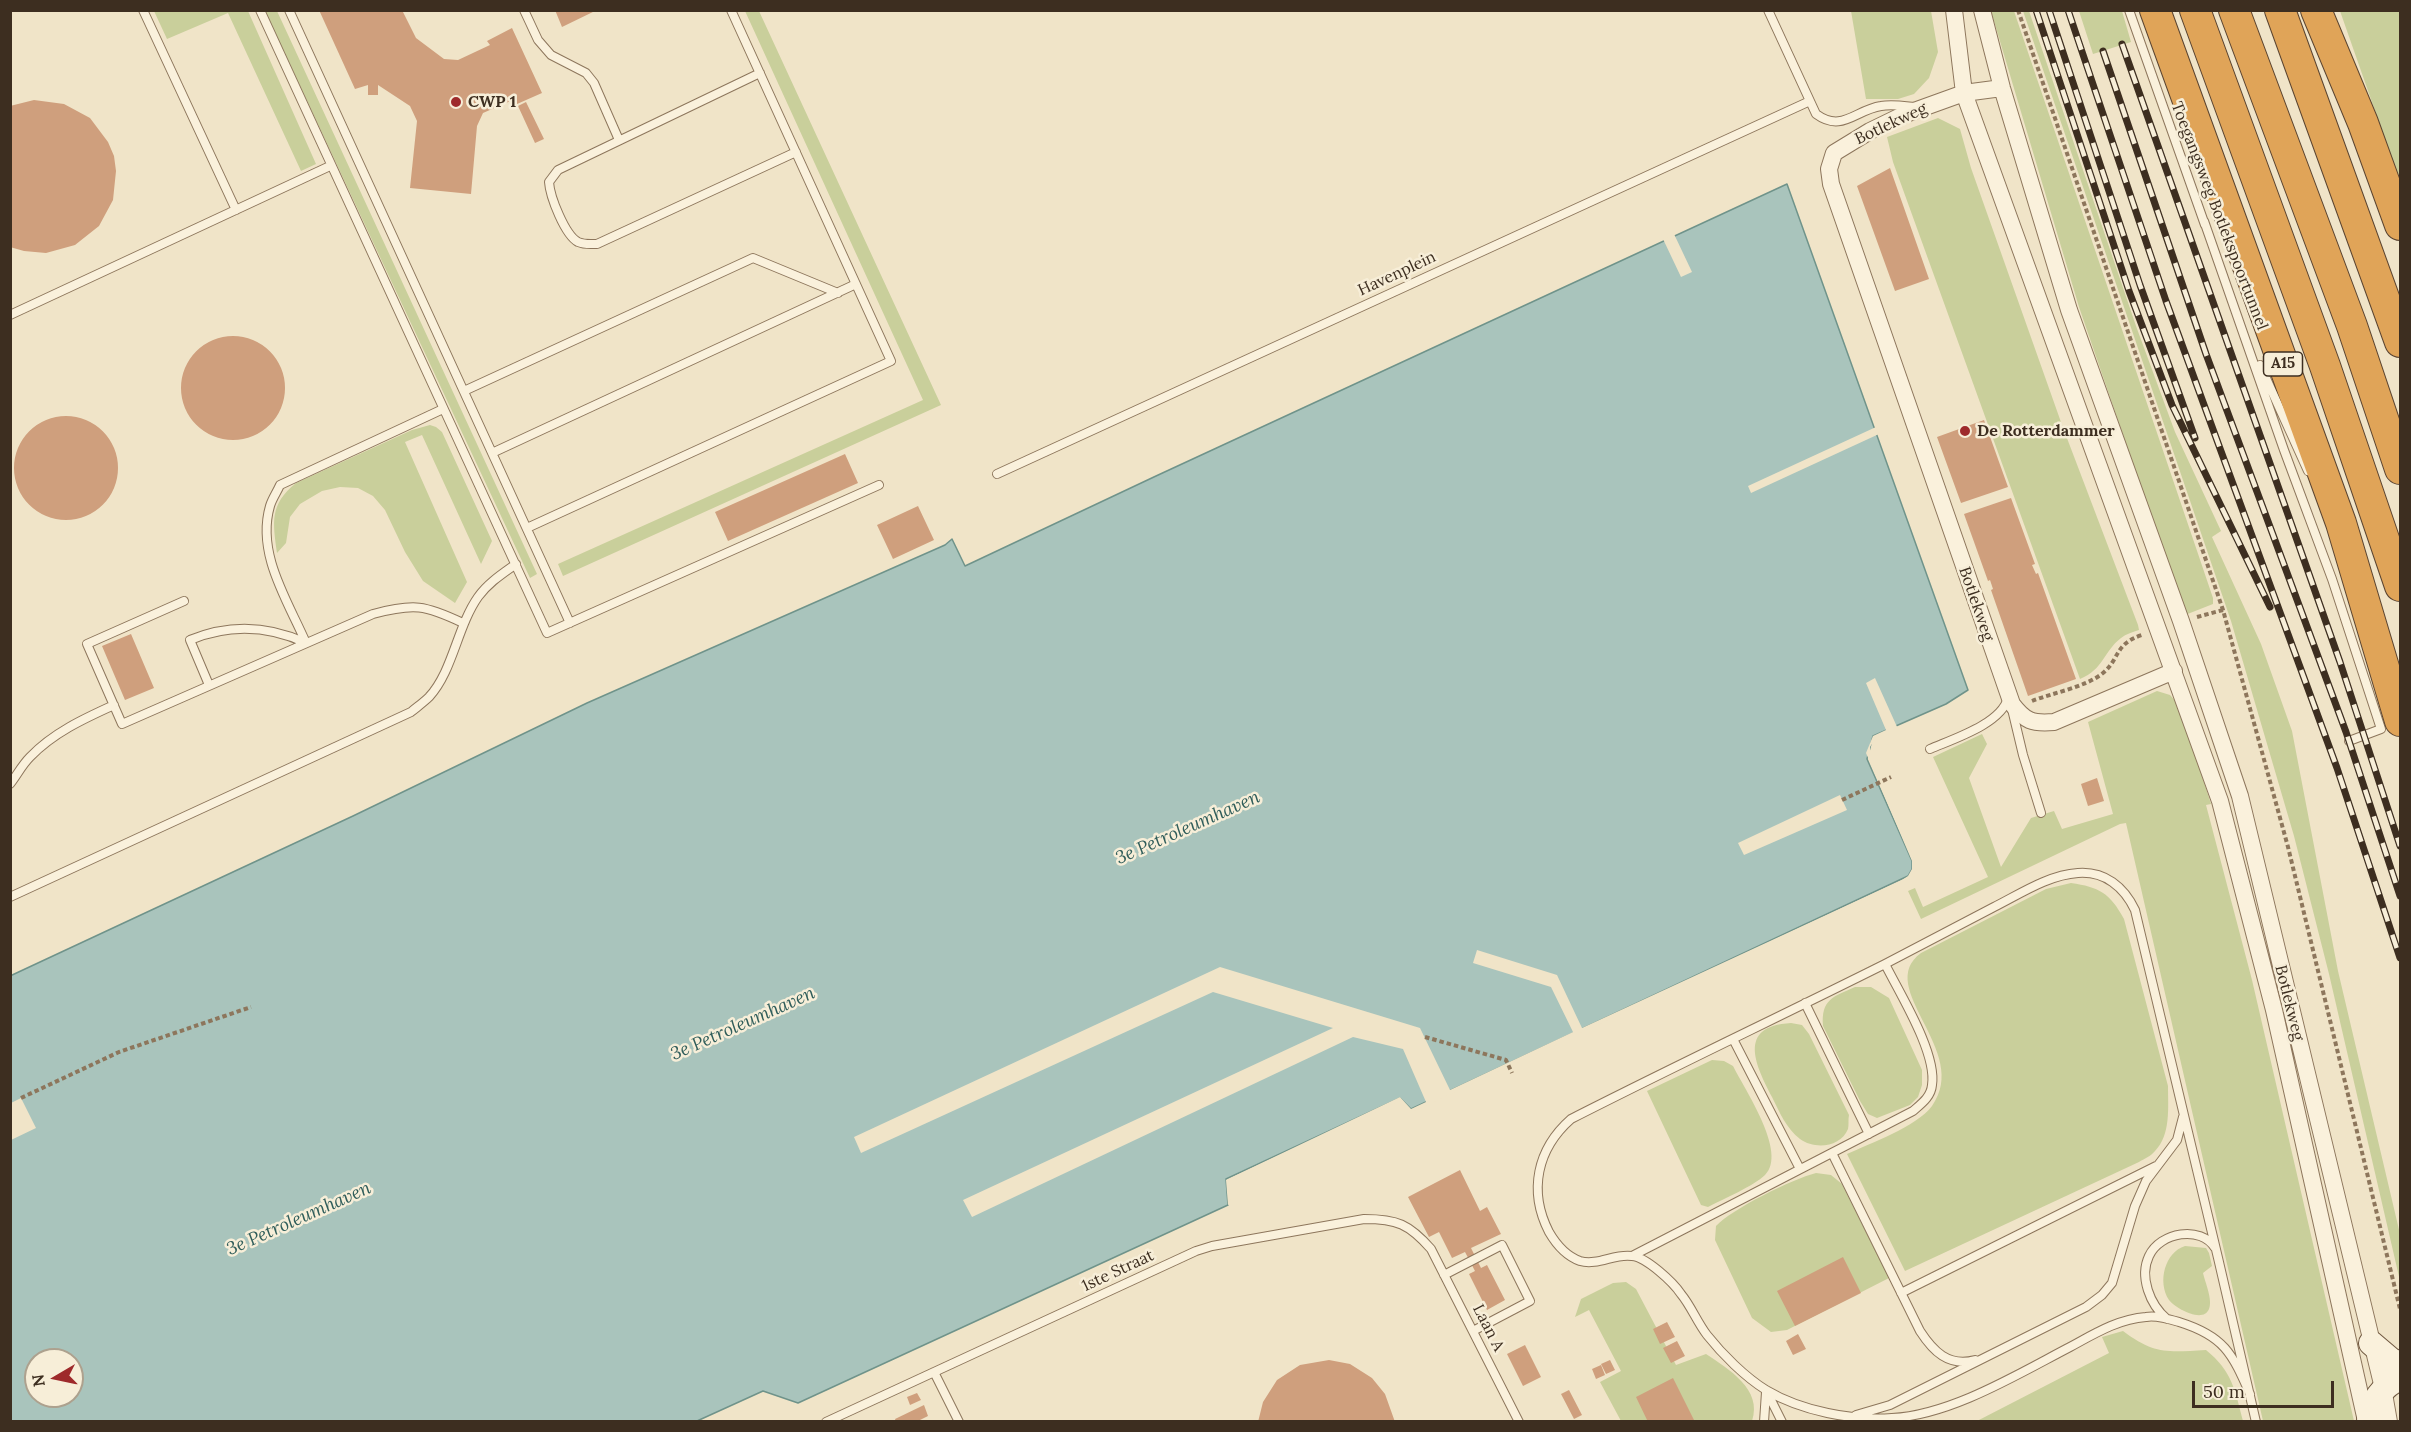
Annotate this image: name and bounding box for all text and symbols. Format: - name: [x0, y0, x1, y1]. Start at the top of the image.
- place label: CWP 1: [468, 92, 516, 112]
- marker: CWP 1: [449, 95, 463, 109]
- street label: Botlekweg: [1852, 99, 1930, 149]
- street label: Toegangsweg Botlekspoortunnel: [2167, 99, 2271, 333]
- street label: Havenplein: [1355, 248, 1439, 300]
- road number: A15: [2264, 352, 2302, 376]
- place label: De Rotterdammer: [1977, 421, 2115, 441]
- marker: De Rotterdammer: [1958, 424, 1972, 438]
- street label: Botlekweg: [1954, 564, 1998, 644]
- water label: 3e Petroleumhaven: [1113, 786, 1263, 870]
- street label: Botlekweg: [2270, 963, 2308, 1043]
- water label: 3e Petroleumhaven: [668, 982, 818, 1066]
- water label: 3e Petroleumhaven: [224, 1177, 374, 1261]
- street label: 1ste Straat: [1079, 1246, 1157, 1296]
- street label: Laan A: [1468, 1301, 1508, 1355]
- north arrow: [24, 1348, 84, 1408]
- scale bar: [2195, 1369, 2338, 1407]
- text: N: [27, 1373, 49, 1388]
- text: 50 m: [2203, 1380, 2245, 1403]

